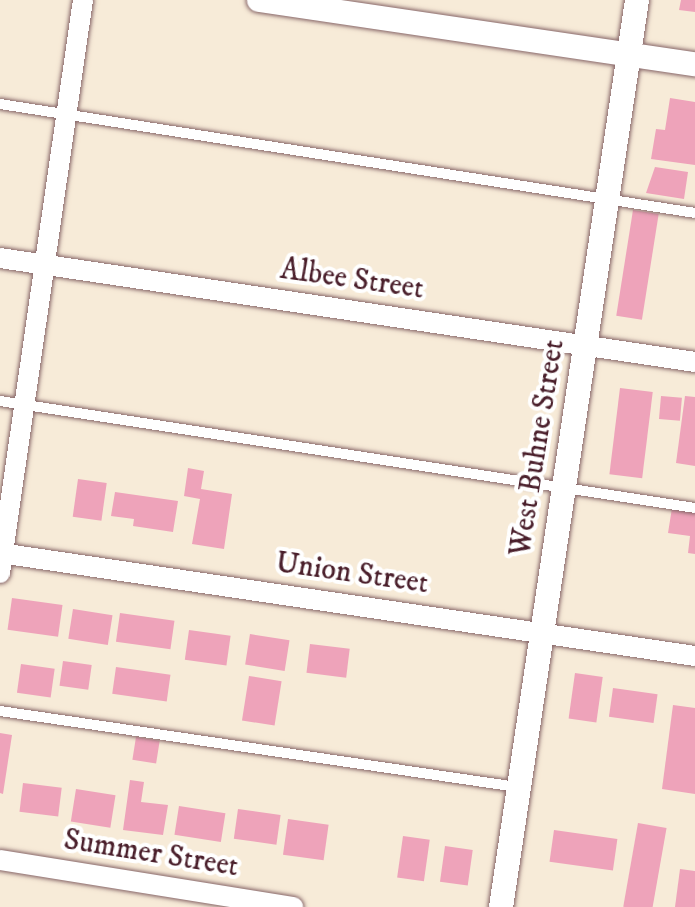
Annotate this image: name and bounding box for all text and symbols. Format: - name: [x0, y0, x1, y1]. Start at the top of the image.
- street label: Albee Street: [278, 252, 426, 308]
- street label: West Buhne Street: [503, 337, 573, 559]
- street label: Union Street: [273, 545, 431, 603]
- street label: Summer Street: [61, 822, 241, 886]

